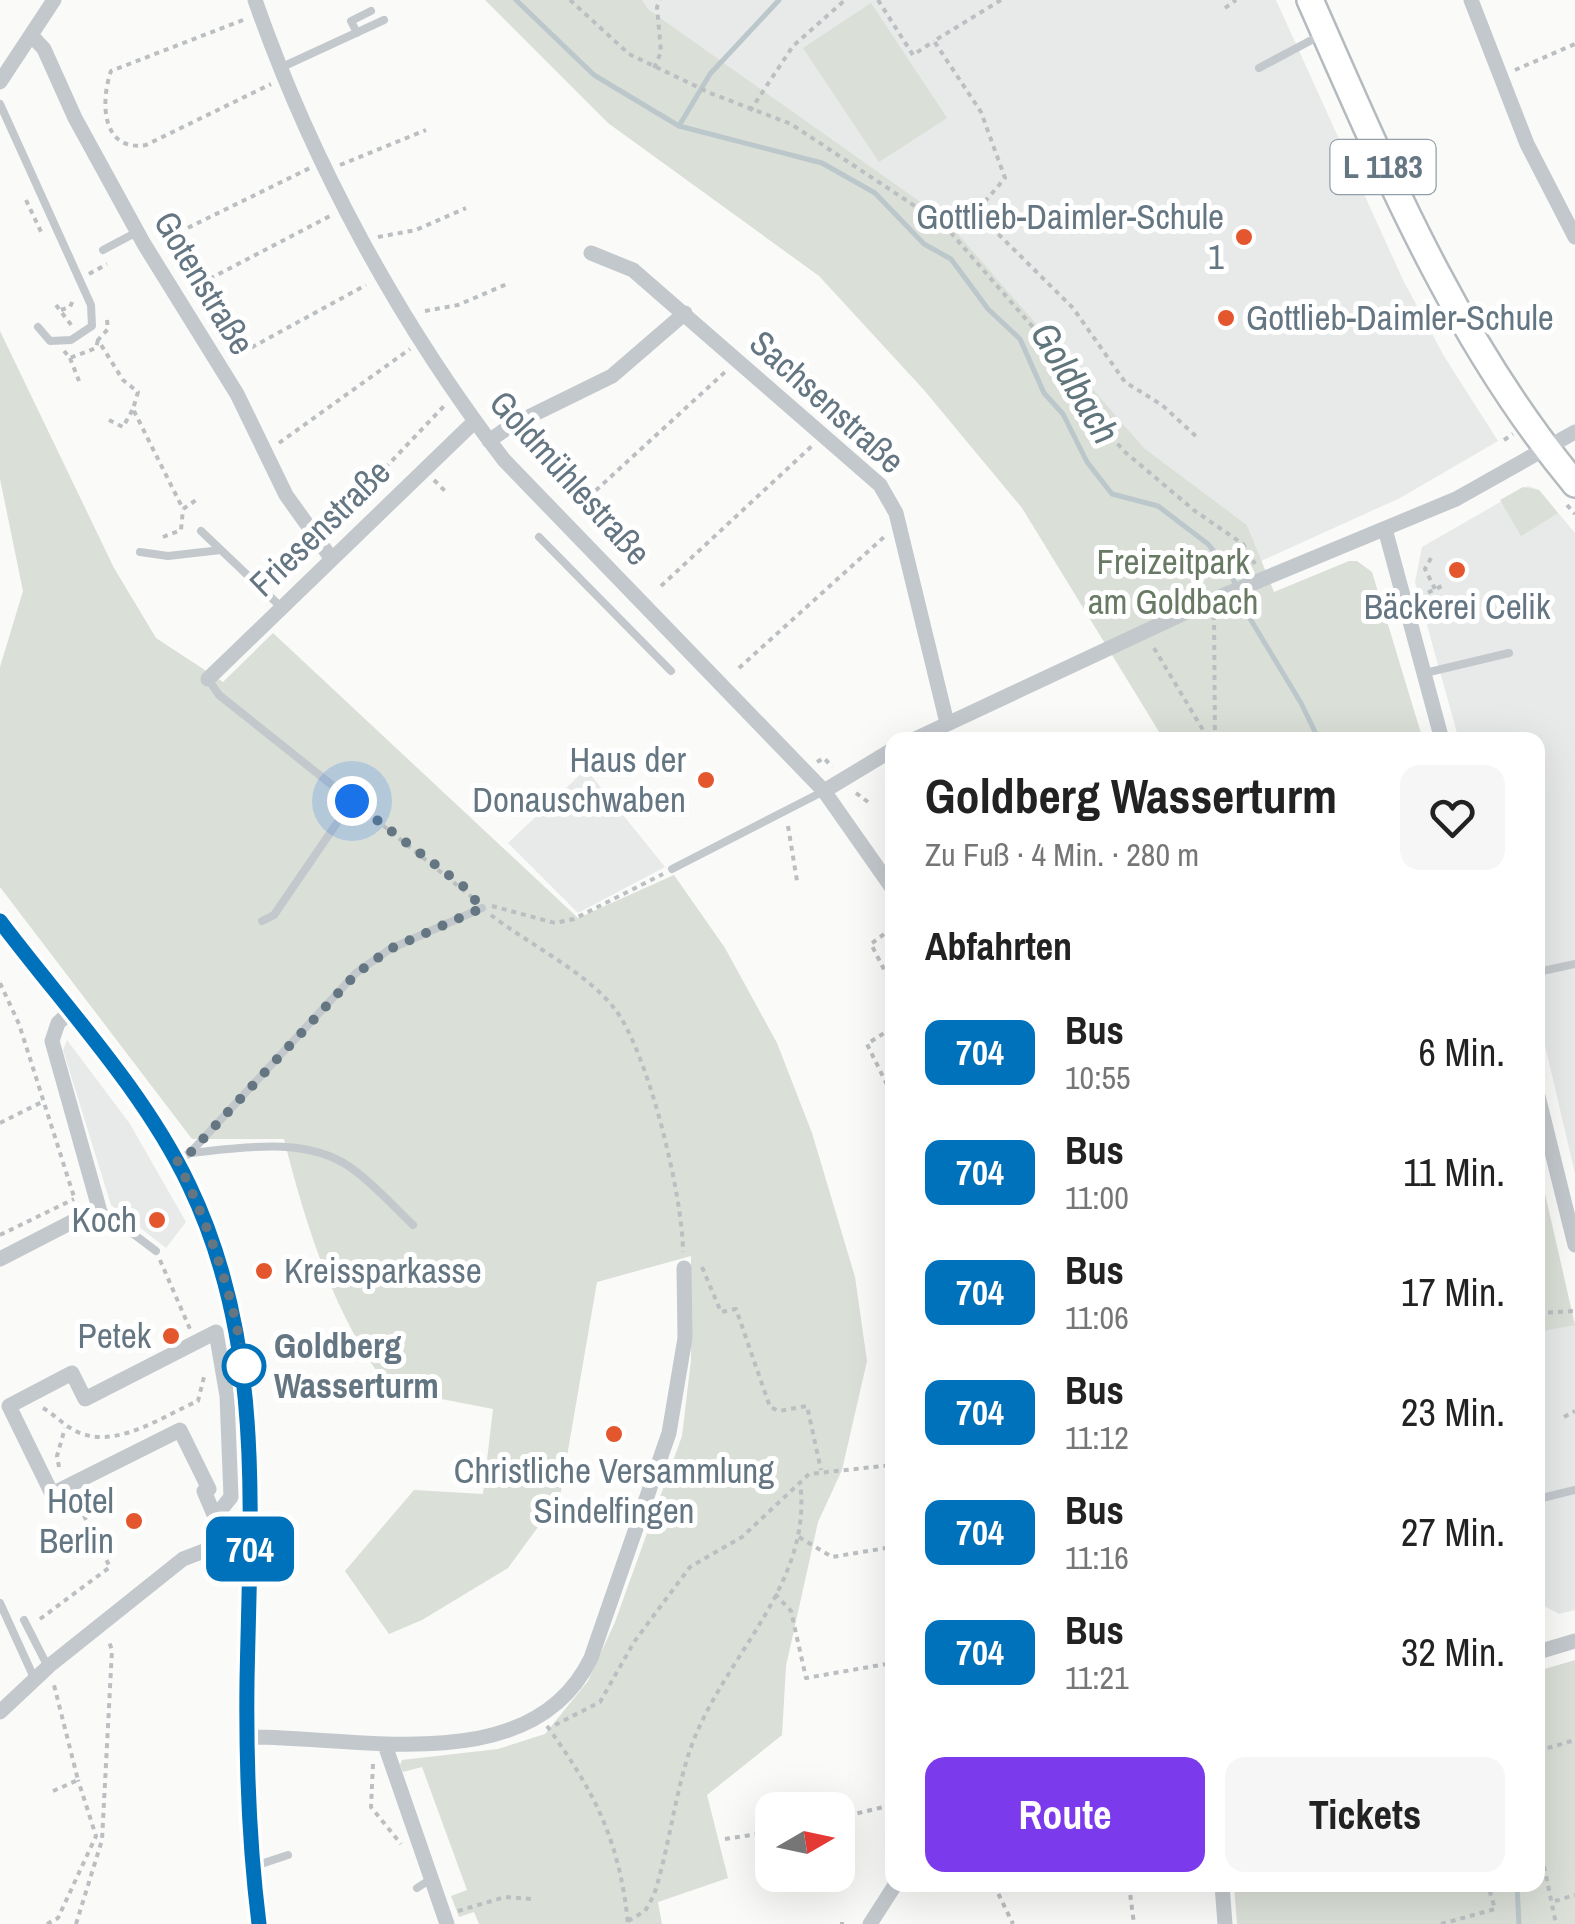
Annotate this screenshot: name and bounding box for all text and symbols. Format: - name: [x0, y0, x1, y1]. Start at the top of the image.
- road number: L 1183: [1330, 140, 1436, 194]
- place label: Gottlieb-Daimler-Schule 1: [916, 193, 1224, 280]
- street label: Gotenstraße: [143, 202, 266, 363]
- marker: Gottlieb-Daimler-Schule 1: [1233, 226, 1255, 248]
- place label: Gottlieb-Daimler-Schule: [1246, 294, 1554, 341]
- marker: Gottlieb-Daimler-Schule: [1215, 307, 1237, 329]
- water label: Goldbach: [1019, 312, 1132, 453]
- street label: Sachsenstraße: [740, 320, 915, 484]
- street label: Goldmühlestraße: [479, 380, 661, 575]
- street label: Friesenstraße: [239, 449, 400, 607]
- park label: Freizeitpark am Goldbach: [1088, 538, 1258, 625]
- marker: Bäckerei Celik: [1446, 559, 1468, 581]
- place label: Bäckerei Celik: [1364, 583, 1551, 630]
- place label: Haus der Donauschwaben: [472, 736, 686, 823]
- text: Goldberg Wasserturm: [925, 763, 1337, 828]
- button: heart: [1400, 765, 1505, 870]
- marker: Haus der Donauschwaben: [695, 769, 717, 791]
- your location: [327, 776, 377, 826]
- text: Zu Fuß · 4 Min. · 280 m: [925, 833, 1199, 876]
- text: Abfahrten: [925, 921, 1072, 972]
- text: Bus: [1065, 1005, 1124, 1056]
- text: 6 Min.: [1418, 1027, 1505, 1078]
- text: 704: [956, 1029, 1004, 1076]
- text: 10:55: [1065, 1056, 1131, 1099]
- text: Bus: [1065, 1125, 1124, 1176]
- text: 11 Min.: [1403, 1147, 1505, 1198]
- text: 704: [956, 1149, 1004, 1196]
- text: 11:00: [1065, 1176, 1129, 1219]
- place label: Koch: [72, 1196, 137, 1243]
- marker: Koch: [146, 1209, 168, 1231]
- text: Bus: [1065, 1245, 1124, 1296]
- place label: Kreissparkasse: [284, 1247, 482, 1294]
- marker: Kreissparkasse: [253, 1260, 275, 1282]
- text: 17 Min.: [1401, 1267, 1505, 1318]
- text: 704: [956, 1269, 1004, 1316]
- text: 11:06: [1065, 1296, 1129, 1339]
- place label: Petek: [78, 1312, 152, 1359]
- place label: Goldberg Wasserturm: [274, 1322, 439, 1409]
- marker: Petek: [160, 1325, 182, 1347]
- marker: Goldberg Wasserturm: [223, 1345, 265, 1387]
- text: Bus: [1065, 1365, 1124, 1416]
- text: 23 Min.: [1401, 1387, 1505, 1438]
- text: 704: [956, 1389, 1004, 1436]
- text: 11:12: [1065, 1416, 1129, 1459]
- marker: Christliche Versammlung Sindelfingen: [603, 1423, 625, 1445]
- place label: Christliche Versammlung Sindelfingen: [454, 1447, 774, 1534]
- place label: Hotel Berlin: [39, 1477, 114, 1564]
- text: Bus: [1065, 1485, 1124, 1536]
- text: 27 Min.: [1401, 1507, 1505, 1558]
- text: 704: [956, 1509, 1004, 1556]
- marker: Hotel Berlin: [123, 1510, 145, 1532]
- line badge: 704: [192, 1516, 308, 1582]
- text: 704: [226, 1526, 274, 1573]
- text: 11:16: [1065, 1536, 1129, 1579]
- text: Bus: [1065, 1605, 1124, 1656]
- text: 32 Min.: [1401, 1627, 1505, 1678]
- text: 704: [956, 1629, 1004, 1676]
- text: 11:21: [1065, 1656, 1129, 1699]
- button: Route: [925, 1757, 1205, 1872]
- button: Tickets: [1225, 1757, 1505, 1872]
- north arrow: [755, 1792, 855, 1892]
- map controls: [755, 1792, 855, 1892]

